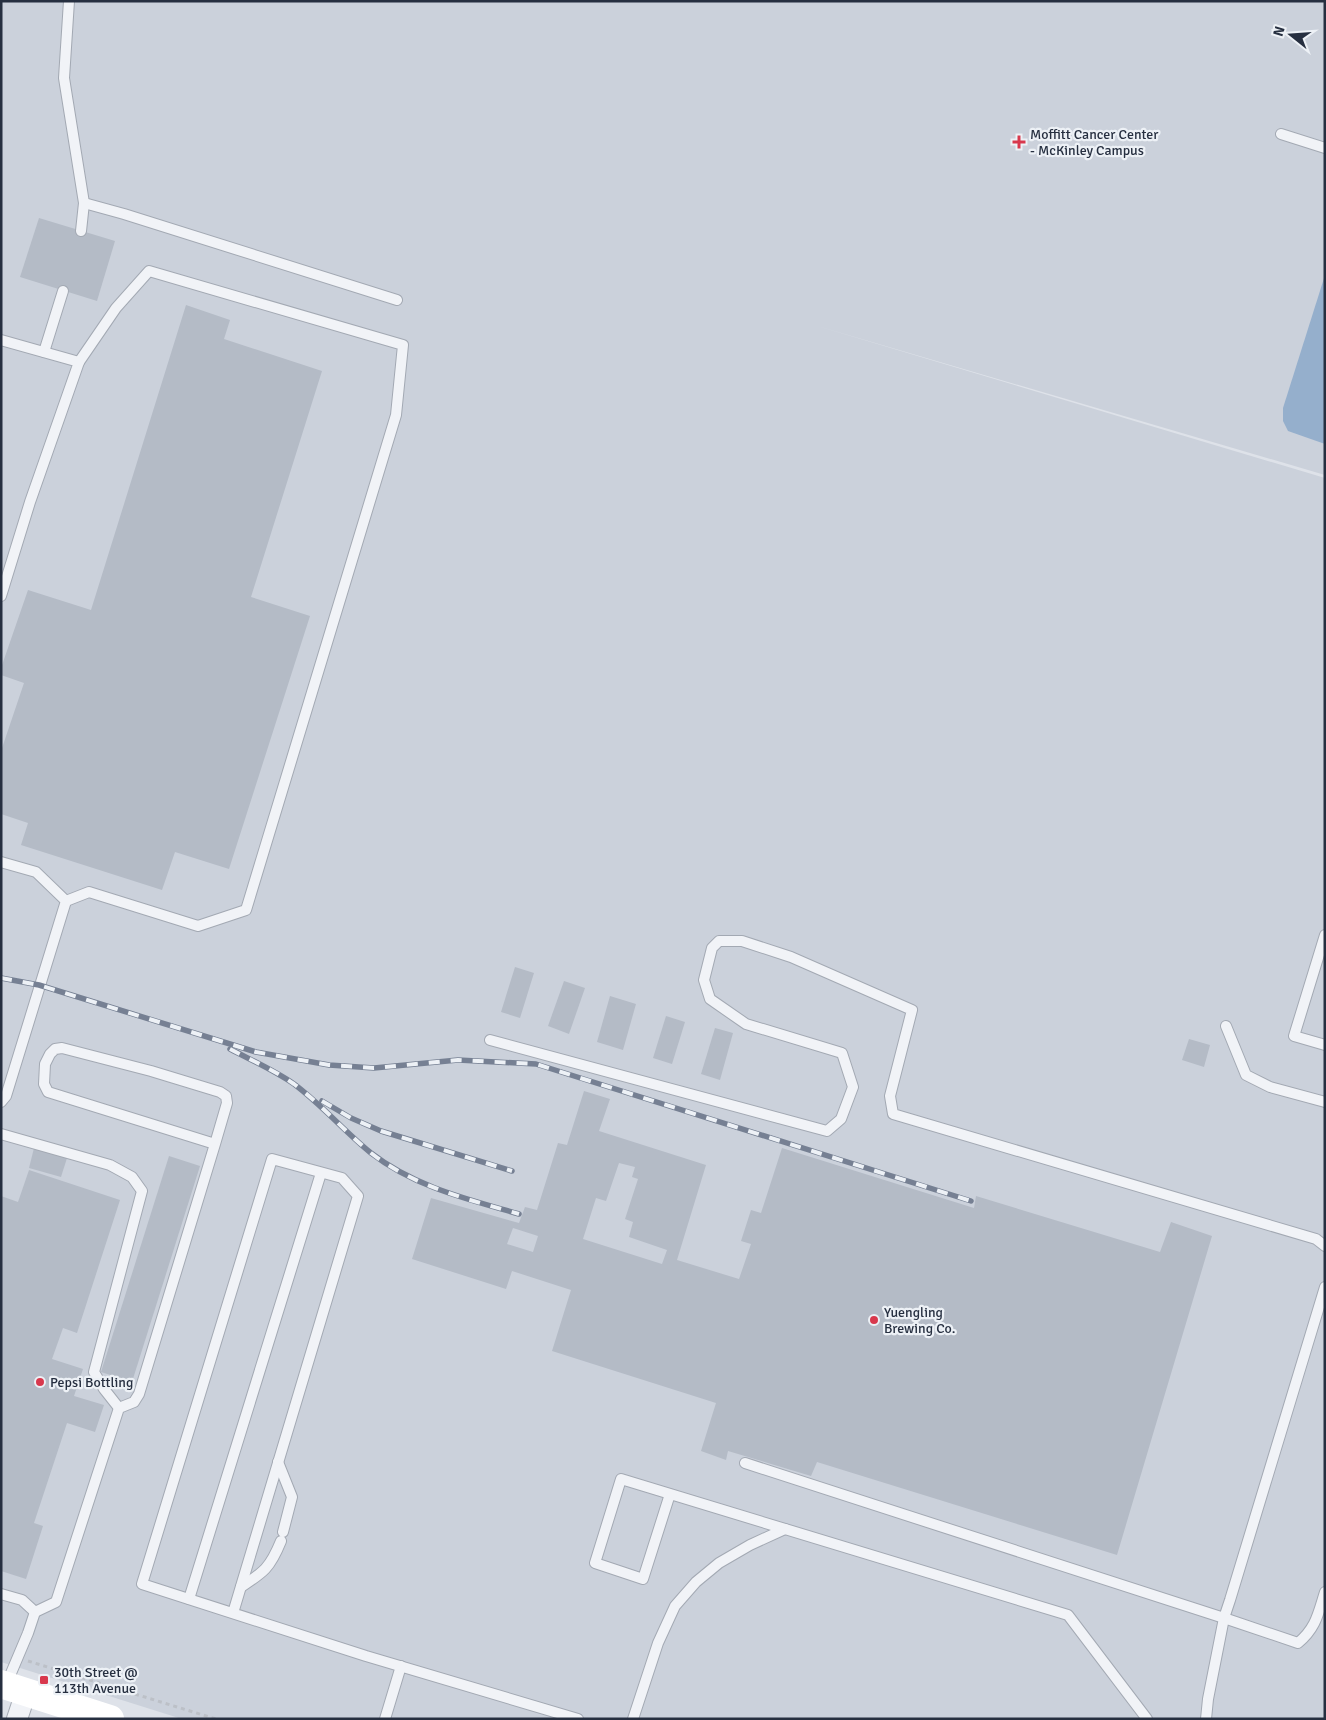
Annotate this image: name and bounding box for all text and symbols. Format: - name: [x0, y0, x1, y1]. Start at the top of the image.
- north arrow: [1266, 10, 1316, 60]
- text: N: [1269, 24, 1289, 38]
- place label: Moffitt Cancer Center - McKinley Campus: [1030, 126, 1159, 159]
- marker: Moffitt Cancer Center - McKinley Campus: [1012, 135, 1026, 149]
- place label: Yuengling Brewing Co.: [884, 1304, 955, 1337]
- marker: Yuengling Brewing Co.: [868, 1314, 880, 1326]
- place label: Pepsi Bottling: [50, 1374, 133, 1391]
- marker: Pepsi Bottling: [34, 1376, 46, 1388]
- place label: 30th Street @ 113th Avenue: [54, 1664, 138, 1697]
- marker: 30th Street @ 113th Avenue: [38, 1674, 50, 1686]

